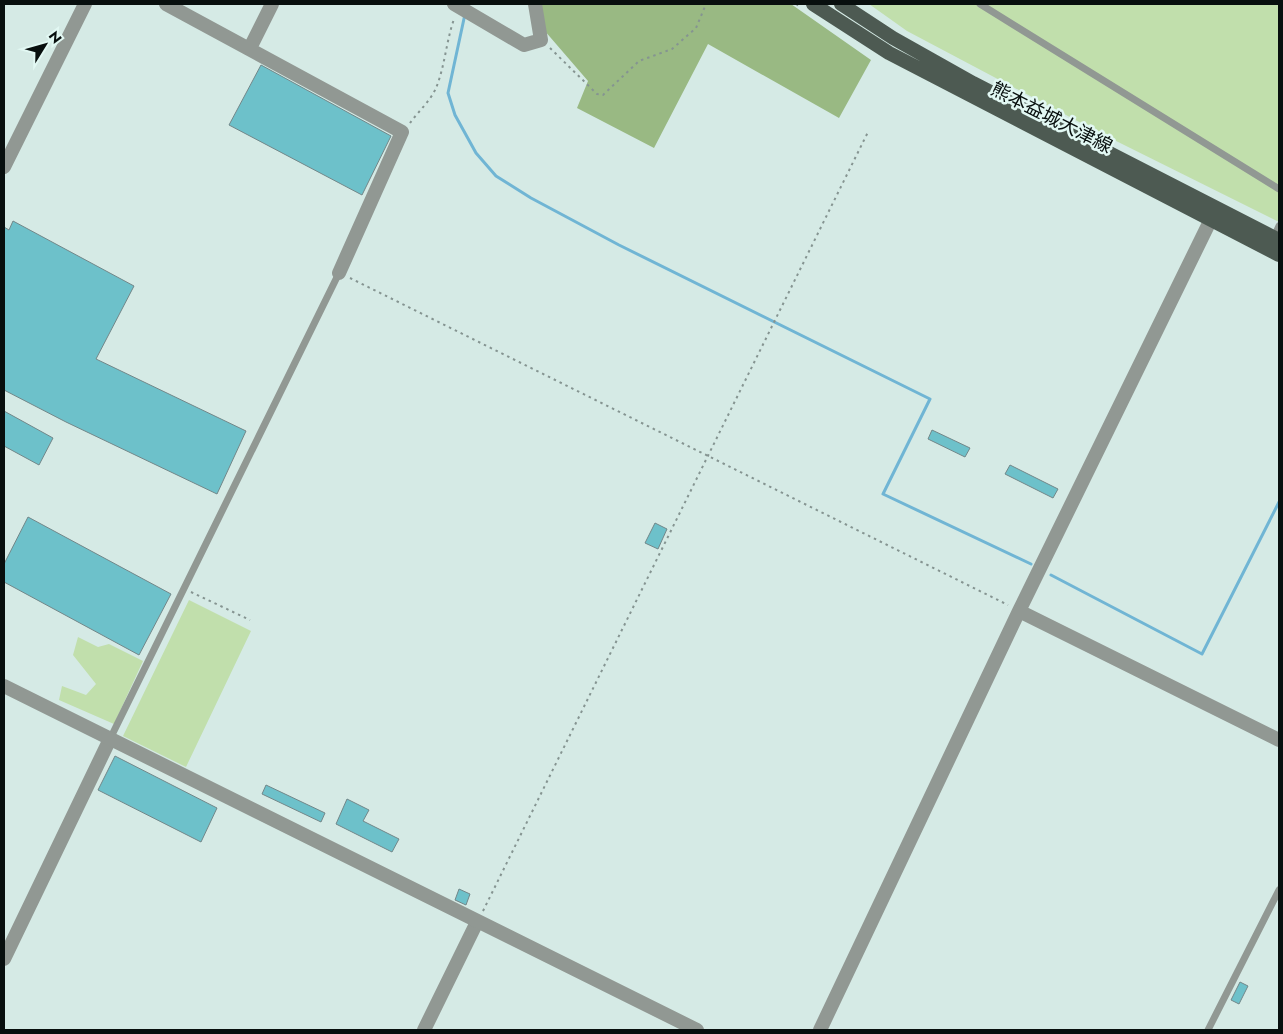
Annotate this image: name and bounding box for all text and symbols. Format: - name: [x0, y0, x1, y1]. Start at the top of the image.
- north arrow: [20, 20, 70, 70]
- text: N: [44, 27, 67, 48]
- street label: 熊本益城大津線: [986, 75, 1117, 160]

